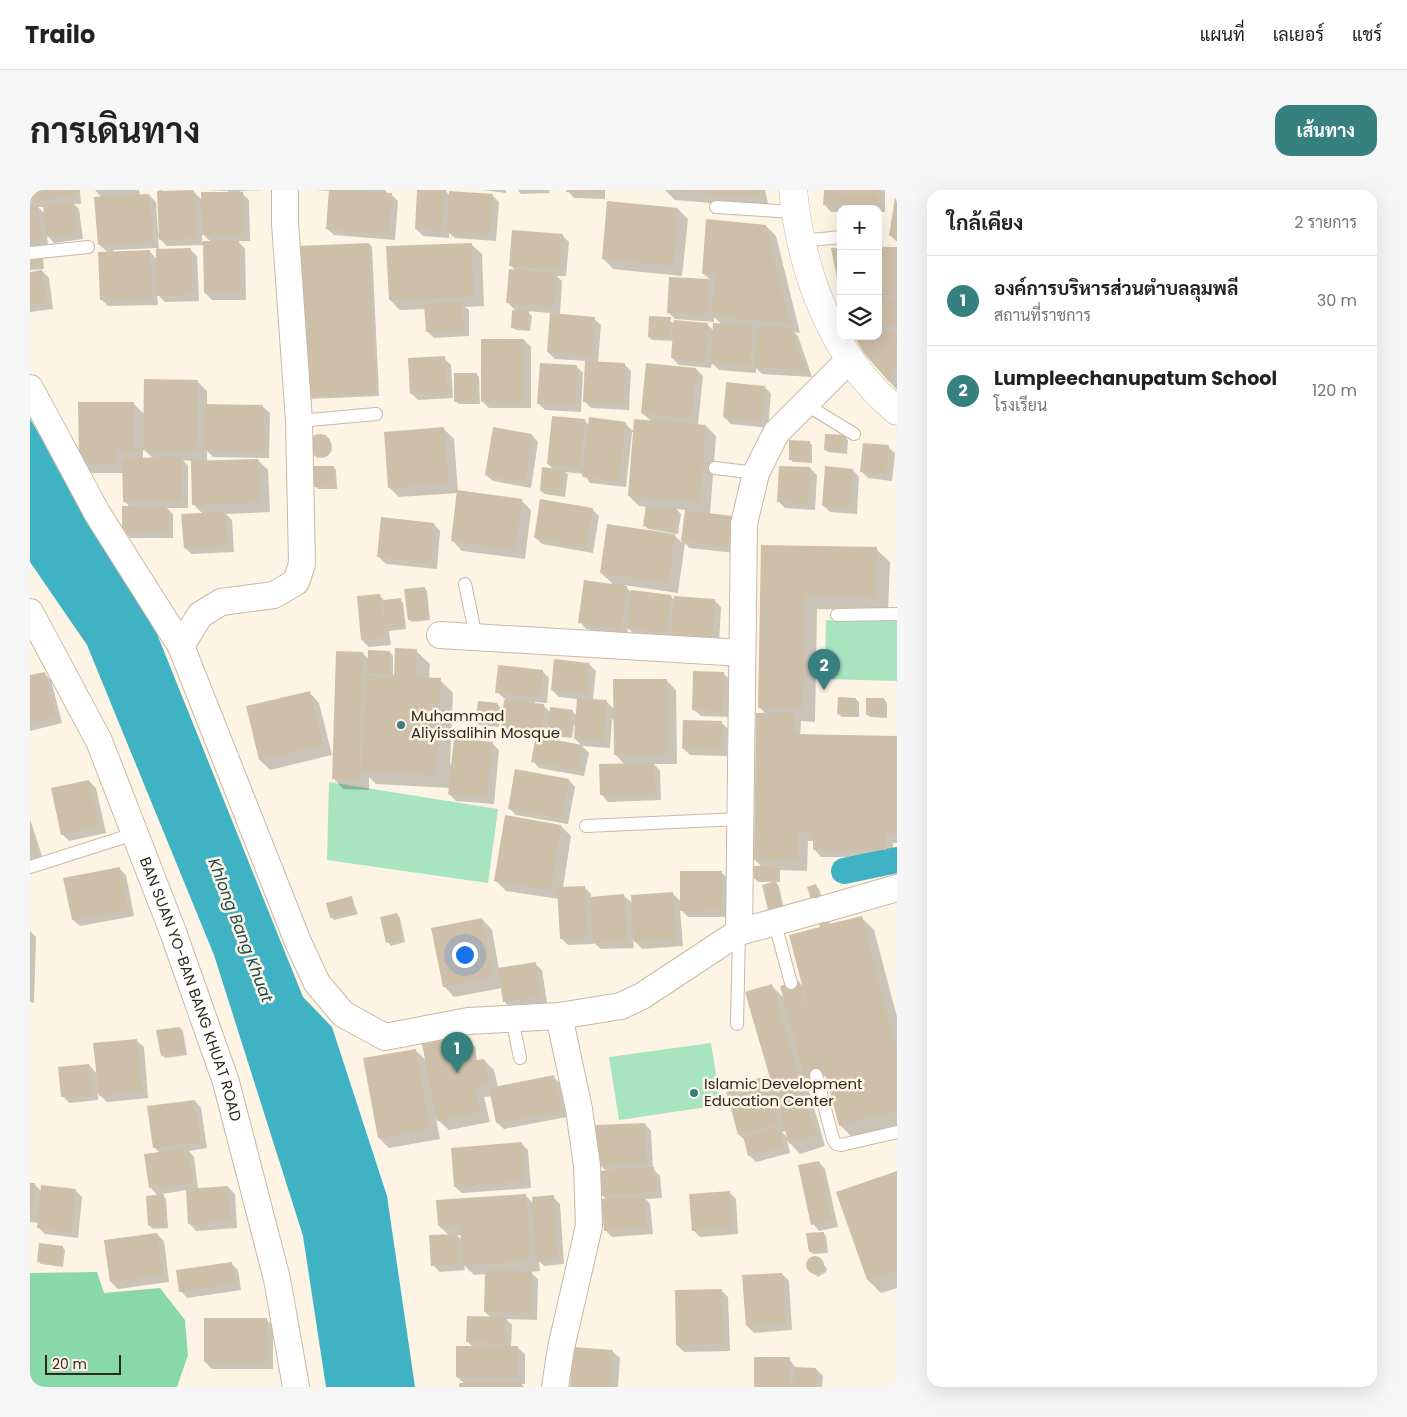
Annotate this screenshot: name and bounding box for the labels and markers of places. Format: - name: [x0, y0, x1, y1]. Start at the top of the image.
- pin: 2: [808, 649, 840, 690]
- place label: Muhammad Aliyissalihin Mosque: [411, 705, 560, 743]
- marker: Muhammad Aliyissalihin Mosque: [395, 719, 407, 731]
- pin: 1: [441, 1032, 473, 1073]
- place label: Islamic Development Education Center: [704, 1073, 862, 1111]
- marker: Islamic Development Education Center: [688, 1087, 700, 1099]

